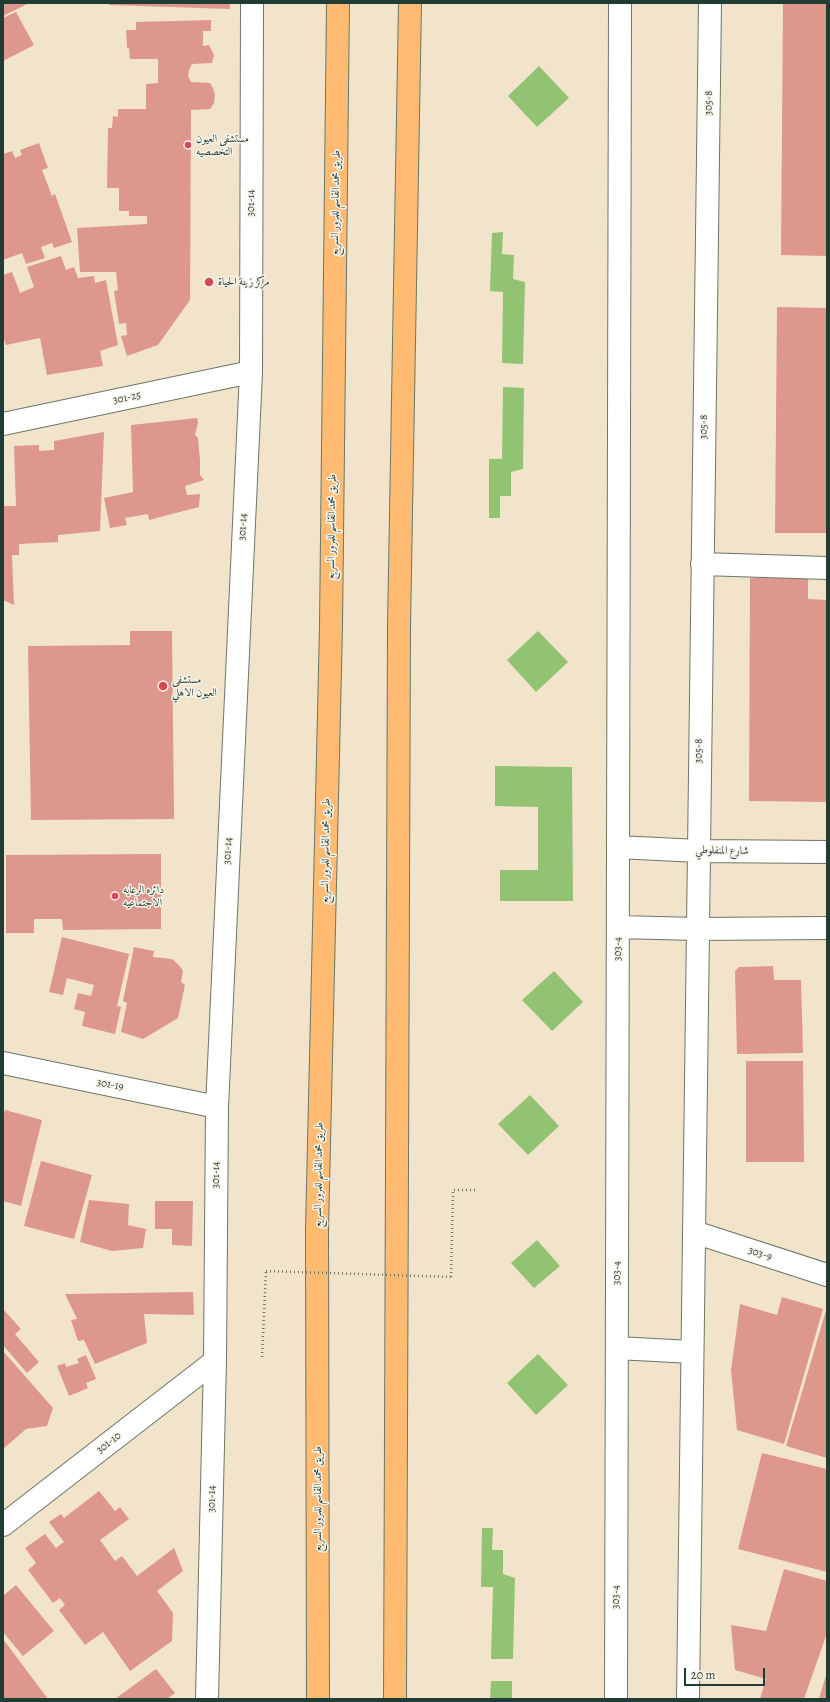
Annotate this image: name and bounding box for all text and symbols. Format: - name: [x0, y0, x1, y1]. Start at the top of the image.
- street label: 305-8: [702, 91, 716, 115]
- place label: مستشفى العيون التخصصيه: [196, 132, 249, 158]
- marker: مستشفى العيون التخصصيه: [183, 140, 193, 150]
- street label: طريق محمد القاسم للمرور السريع: [328, 150, 344, 256]
- street label: 301-14: [244, 189, 258, 217]
- place label: مركز زينة الحياة: [218, 275, 269, 289]
- marker: مركز زينة الحياة: [203, 276, 215, 288]
- street label: 301-25: [112, 389, 142, 407]
- street label: 305-8: [697, 415, 711, 439]
- street label: طريق محمد القاسم للمرور السريع: [324, 474, 340, 580]
- street label: 301-14: [236, 513, 250, 541]
- place label: مستشفى العيون الاهلي: [172, 673, 217, 699]
- marker: مستشفى العيون الاهلي: [157, 680, 169, 692]
- street label: 305-8: [692, 739, 706, 763]
- street label: طريق محمد القاسم للمرور السريع: [318, 798, 334, 904]
- street label: 301-14: [221, 837, 235, 865]
- street label: شارع المنفلوطي: [695, 844, 749, 858]
- place label: دائره الرعايه الاجتماعيه: [123, 883, 164, 909]
- marker: دائره الرعايه الاجتماعيه: [110, 891, 120, 901]
- street label: 303-4: [611, 937, 625, 961]
- street label: 301-19: [95, 1076, 125, 1094]
- street label: طريق محمد القاسم للمرور السريع: [311, 1122, 327, 1228]
- street label: 301-14: [209, 1161, 223, 1189]
- street label: 303-9: [746, 1244, 774, 1264]
- street label: 303-4: [610, 1261, 624, 1285]
- street label: 301-10: [94, 1429, 124, 1457]
- street label: طريق محمد القاسم للمرور السريع: [311, 1446, 325, 1552]
- street label: 301-14: [205, 1485, 219, 1513]
- street label: 303-4: [609, 1585, 623, 1609]
- scale bar: [686, 1660, 767, 1686]
- text: 20 m: [691, 1667, 715, 1683]

